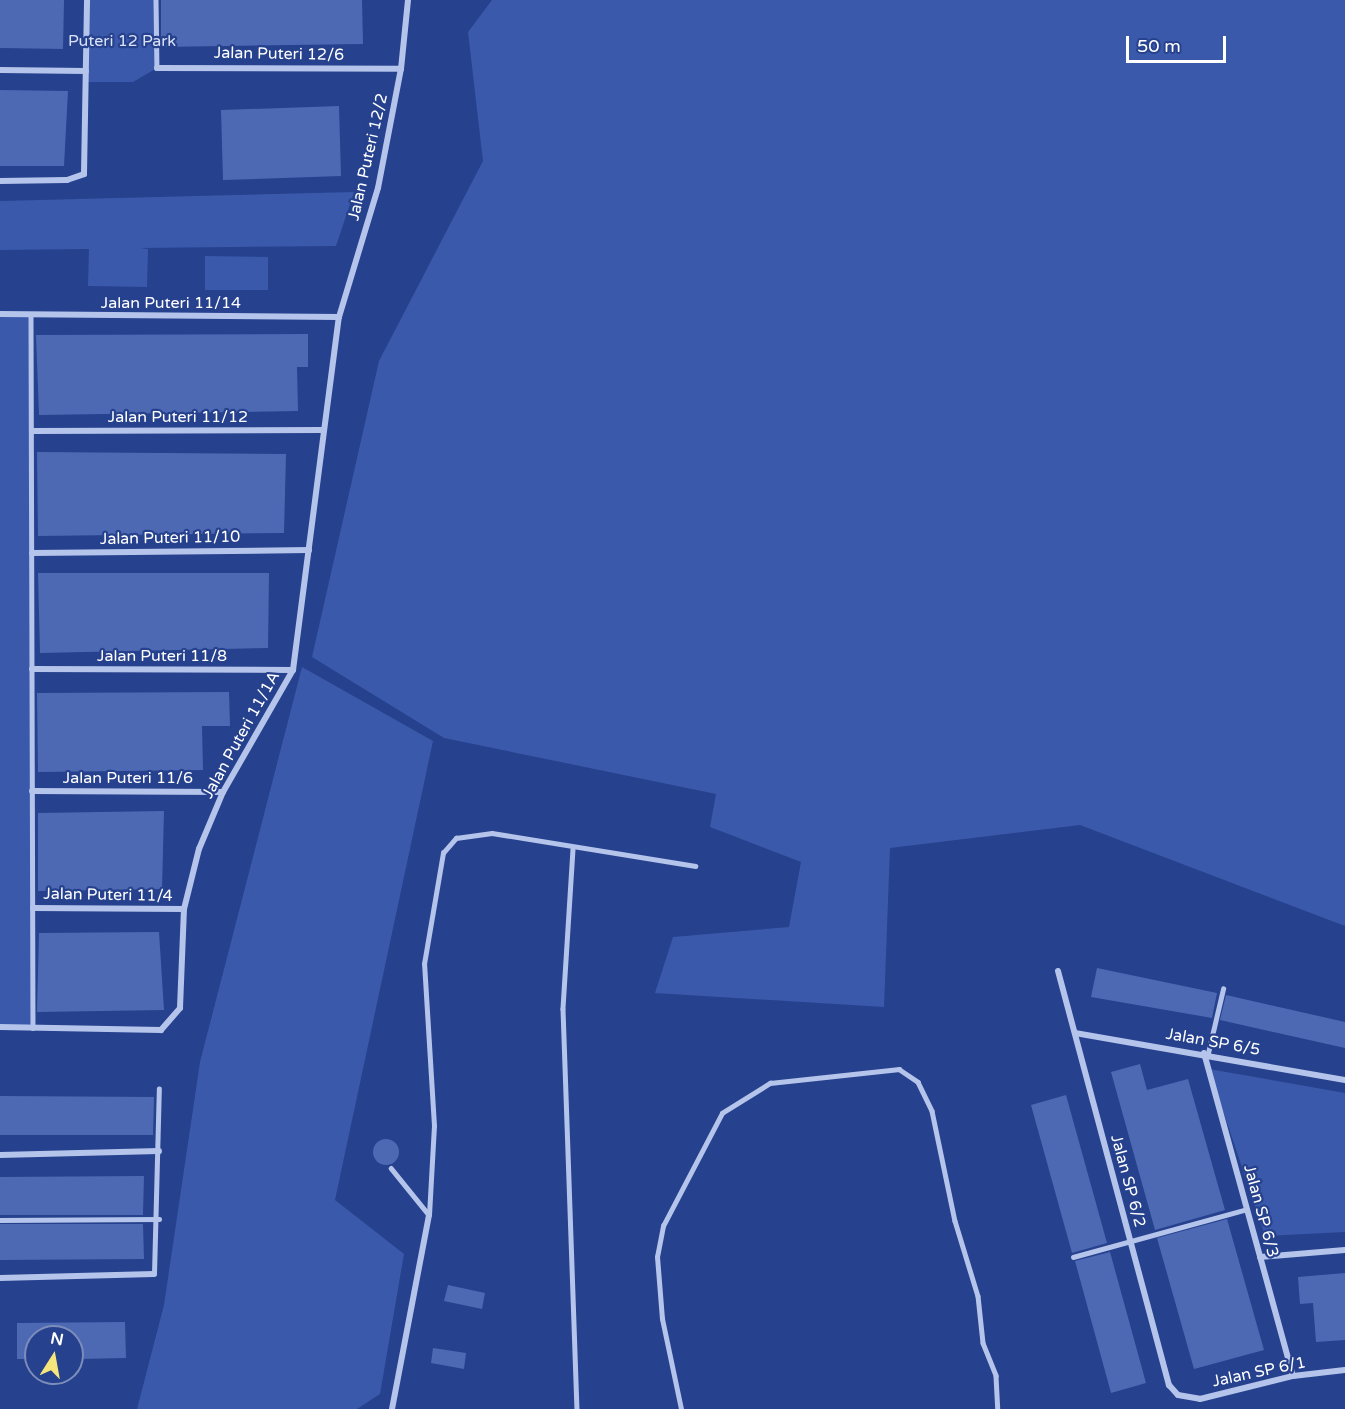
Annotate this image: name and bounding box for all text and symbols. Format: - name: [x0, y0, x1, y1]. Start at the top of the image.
- scale bar: [1129, 24, 1230, 62]
- park label: Puteri 12 Park: [68, 31, 176, 51]
- text: 50 m: [1137, 35, 1181, 57]
- street label: Jalan Puteri 12/6: [214, 43, 344, 65]
- street label: Jalan Puteri 12/2: [344, 91, 392, 223]
- street label: Jalan Puteri 11/14: [101, 293, 241, 313]
- street label: Jalan Puteri 11/12: [108, 407, 248, 427]
- street label: Jalan Puteri 11/10: [100, 527, 240, 549]
- street label: Jalan Puteri 11/8: [97, 646, 227, 666]
- street label: Jalan Puteri 11/1A: [198, 668, 284, 802]
- street label: Jalan Puteri 11/6: [63, 768, 193, 788]
- street label: Jalan Puteri 11/4: [43, 884, 173, 906]
- street label: Jalan SP 6/5: [1164, 1024, 1262, 1060]
- street label: Jalan SP 6/2: [1106, 1132, 1150, 1230]
- street label: Jalan SP 6/3: [1239, 1162, 1283, 1260]
- north arrow: [24, 1325, 84, 1385]
- text: N: [49, 1328, 65, 1350]
- street label: Jalan SP 6/1: [1210, 1353, 1308, 1391]

